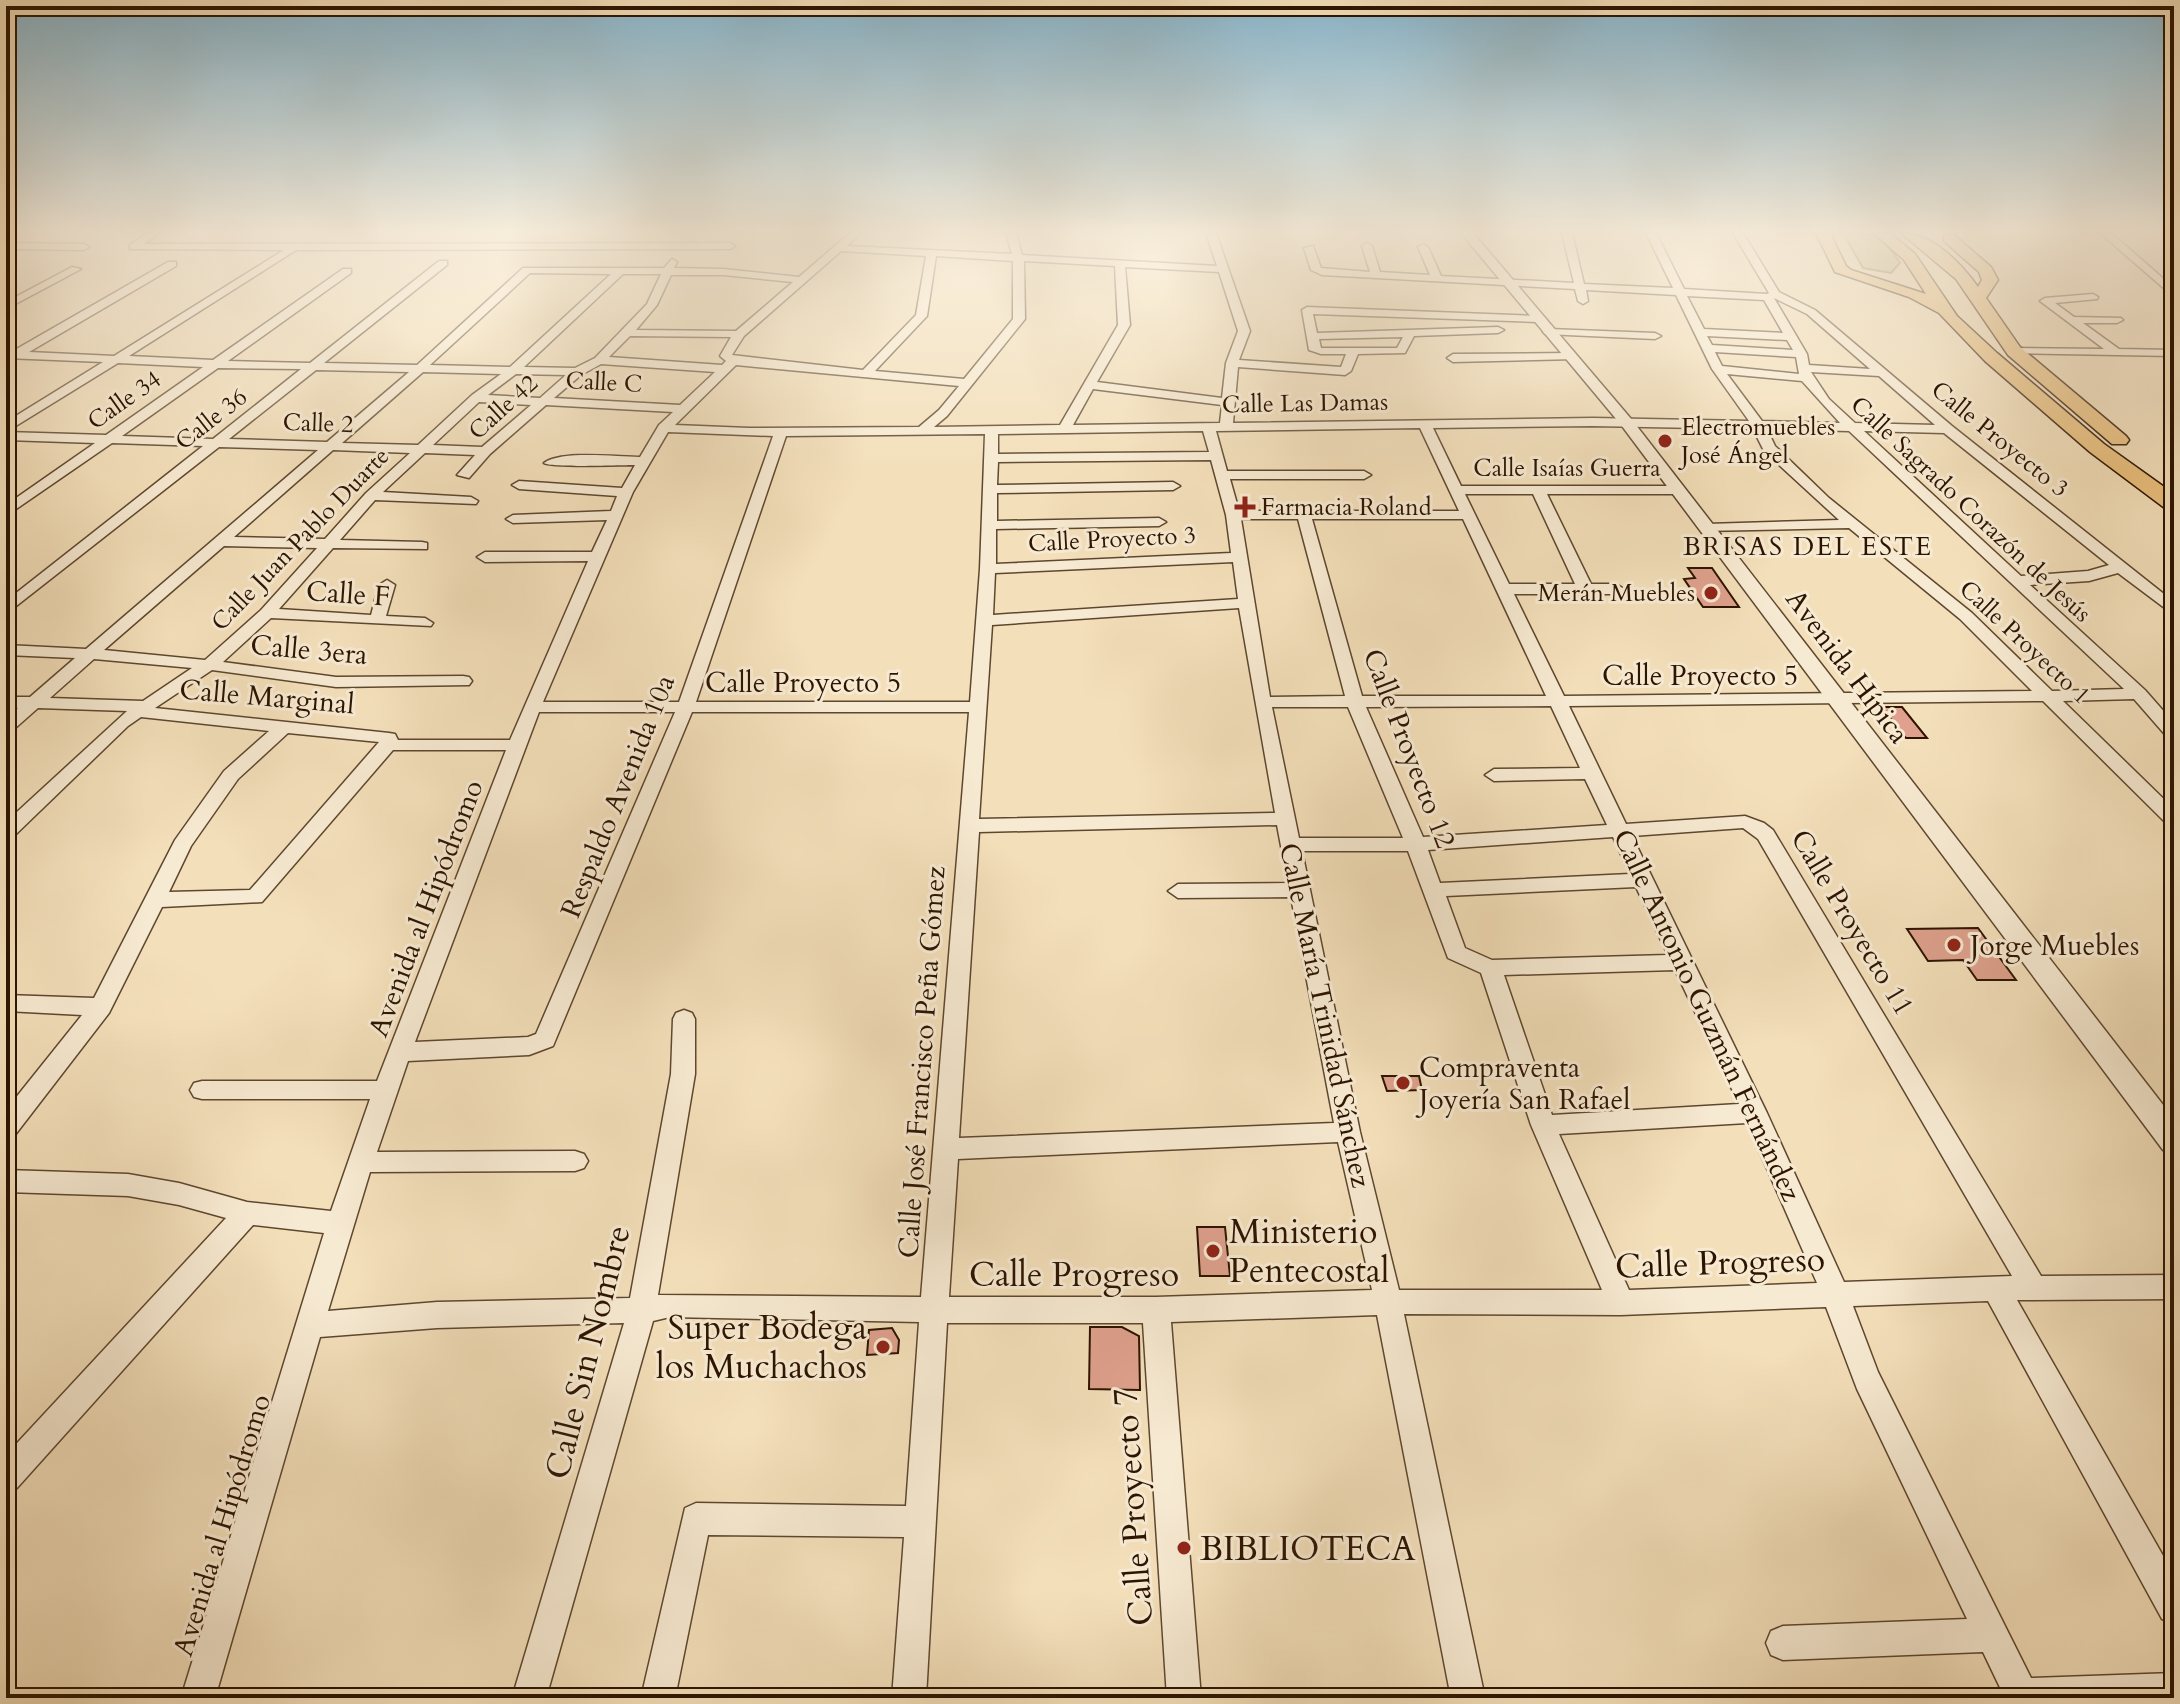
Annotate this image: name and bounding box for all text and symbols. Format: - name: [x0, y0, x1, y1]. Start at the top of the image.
- street label: Calle 34: [81, 363, 168, 438]
- street label: Calle C: [565, 364, 643, 401]
- street label: Calle 42: [461, 367, 545, 447]
- street label: Calle Proyecto 3: [1924, 374, 2075, 505]
- street label: Calle 36: [168, 381, 254, 458]
- street label: Calle Las Damas: [1222, 386, 1388, 421]
- street label: Calle Sagrado Corazón de Jesús: [1843, 389, 2098, 630]
- street label: Calle 2: [282, 406, 354, 441]
- place label: Electromuebles José Ángel: [1678, 411, 1835, 472]
- marker: Electromuebles José Ángel: [1656, 432, 1674, 450]
- street label: Calle Juan Pablo Duarte: [204, 440, 397, 638]
- street label: Calle Isaías Guerra: [1473, 452, 1661, 485]
- place label: Farmacia Roland: [1261, 491, 1432, 524]
- marker: Farmacia Roland: [1236, 498, 1254, 516]
- street label: Calle Proyecto 3: [1027, 519, 1197, 560]
- district label: BRISAS DEL ESTE: [1683, 529, 1933, 564]
- street label: Calle F: [305, 572, 391, 616]
- street label: Calle Proyecto 1: [1952, 573, 2097, 712]
- place label: Merán Muebles: [1538, 577, 1695, 610]
- street label: Avenida Hípica: [1777, 582, 1918, 752]
- marker: Merán Muebles: [1702, 584, 1720, 602]
- street label: Calle 3era: [249, 626, 369, 674]
- street label: Calle Proyecto 12: [1354, 643, 1464, 853]
- street label: Calle Proyecto 5: [1602, 657, 1798, 695]
- street label: Calle Proyecto 5: [705, 664, 901, 702]
- street label: Respaldo Avenida 10a: [552, 669, 684, 924]
- street label: Calle Marginal: [178, 670, 356, 724]
- street label: Avenida al Hipódromo: [359, 774, 492, 1042]
- street label: Calle Antonio Guzmán Fernández: [1604, 823, 1810, 1208]
- street label: Calle Proyecto 11: [1782, 823, 1923, 1022]
- street label: Calle María Trinidad Sánchez: [1270, 839, 1380, 1191]
- street label: Calle José Francisco Peña Gómez: [889, 864, 955, 1259]
- place label: Jorge Muebles: [1966, 927, 2139, 965]
- marker: Jorge Muebles: [1945, 936, 1963, 954]
- place label: Compraventa Joyería San Rafael: [1415, 1049, 1630, 1119]
- marker: Compraventa Joyería San Rafael: [1394, 1074, 1412, 1092]
- place label: Ministerio Pentecostal: [1229, 1209, 1390, 1294]
- street label: Calle Sin Nombre: [534, 1221, 642, 1484]
- street label: Calle Progreso: [1614, 1236, 1826, 1290]
- marker: Ministerio Pentecostal: [1204, 1242, 1222, 1260]
- street label: Calle Progreso: [969, 1252, 1179, 1298]
- place label: Super Bodega los Muchachos: [656, 1305, 867, 1390]
- marker: Super Bodega los Muchachos: [874, 1338, 892, 1356]
- street label: Calle Proyecto 7: [1102, 1387, 1164, 1627]
- street label: Avenida al Hipódromo: [164, 1390, 280, 1661]
- place label: BIBLIOTECA: [1200, 1526, 1416, 1572]
- marker: BIBLIOTECA: [1175, 1539, 1193, 1557]

